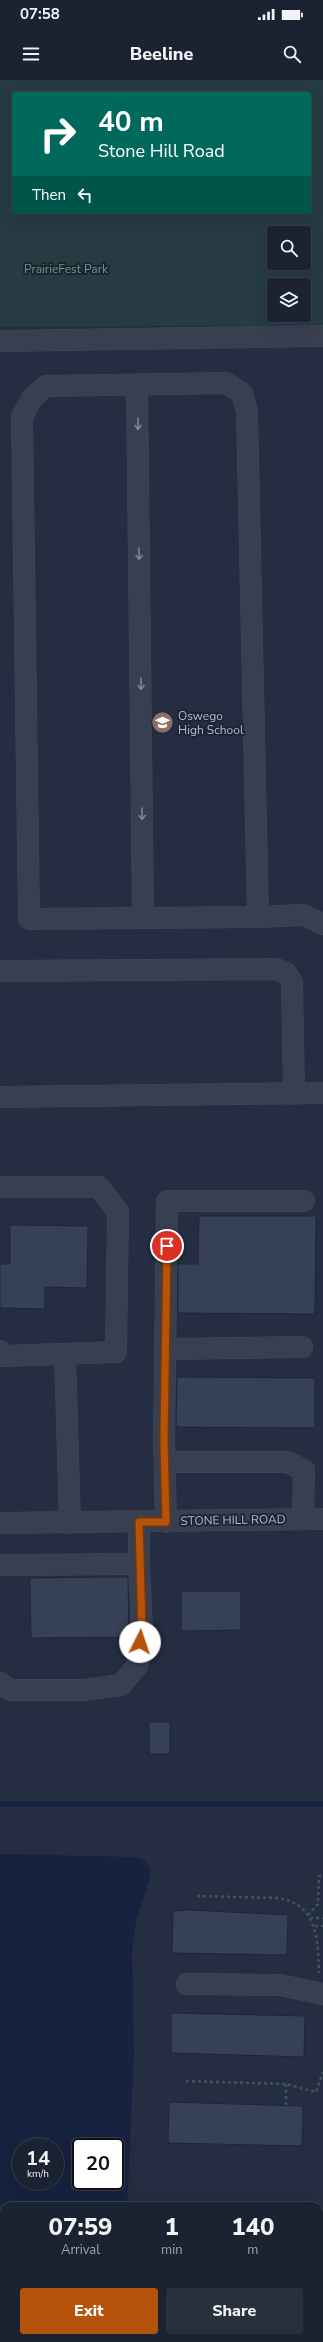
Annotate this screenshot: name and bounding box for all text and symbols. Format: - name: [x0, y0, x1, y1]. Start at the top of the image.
- text: 07:58: [20, 4, 60, 24]
- text: Beeline: [130, 42, 193, 66]
- icon: menu: [20, 43, 42, 65]
- icon: search: [281, 43, 303, 65]
- text: 40 m: [98, 103, 164, 141]
- icon: right: [32, 108, 84, 160]
- text: Stone Hill Road: [98, 139, 225, 163]
- icon: left: [74, 184, 96, 206]
- text: Then: [32, 185, 66, 205]
- map controls: [267, 226, 311, 322]
- button: search: [267, 226, 311, 270]
- park label: PrairieFest Park: [24, 261, 109, 277]
- button: layers: [267, 278, 311, 322]
- one-way arrow: [134, 417, 142, 430]
- one-way arrow: [135, 547, 143, 560]
- one-way arrow: [137, 677, 145, 690]
- place label: Oswego High School: [178, 708, 244, 738]
- school or university icon: Oswego High School: [149, 710, 175, 736]
- one-way arrow: [138, 807, 146, 820]
- pin: [150, 1229, 184, 1263]
- icon: arrive: [156, 1235, 178, 1257]
- street label: STONE HILL ROAD: [180, 1511, 286, 1529]
- position arrow: [119, 1621, 161, 1663]
- speed limit sign: 20: [72, 2138, 124, 2190]
- text: 14: [26, 2145, 50, 2172]
- text: km/h: [27, 2167, 49, 2181]
- text: 07:59: [49, 2211, 112, 2243]
- text: 1: [165, 2211, 179, 2243]
- text: 140: [231, 2211, 274, 2243]
- text: Arrival: [61, 2241, 100, 2259]
- text: min: [161, 2241, 183, 2259]
- text: m: [247, 2241, 258, 2259]
- button: Exit: [20, 2288, 158, 2334]
- button: Share: [166, 2288, 303, 2334]

